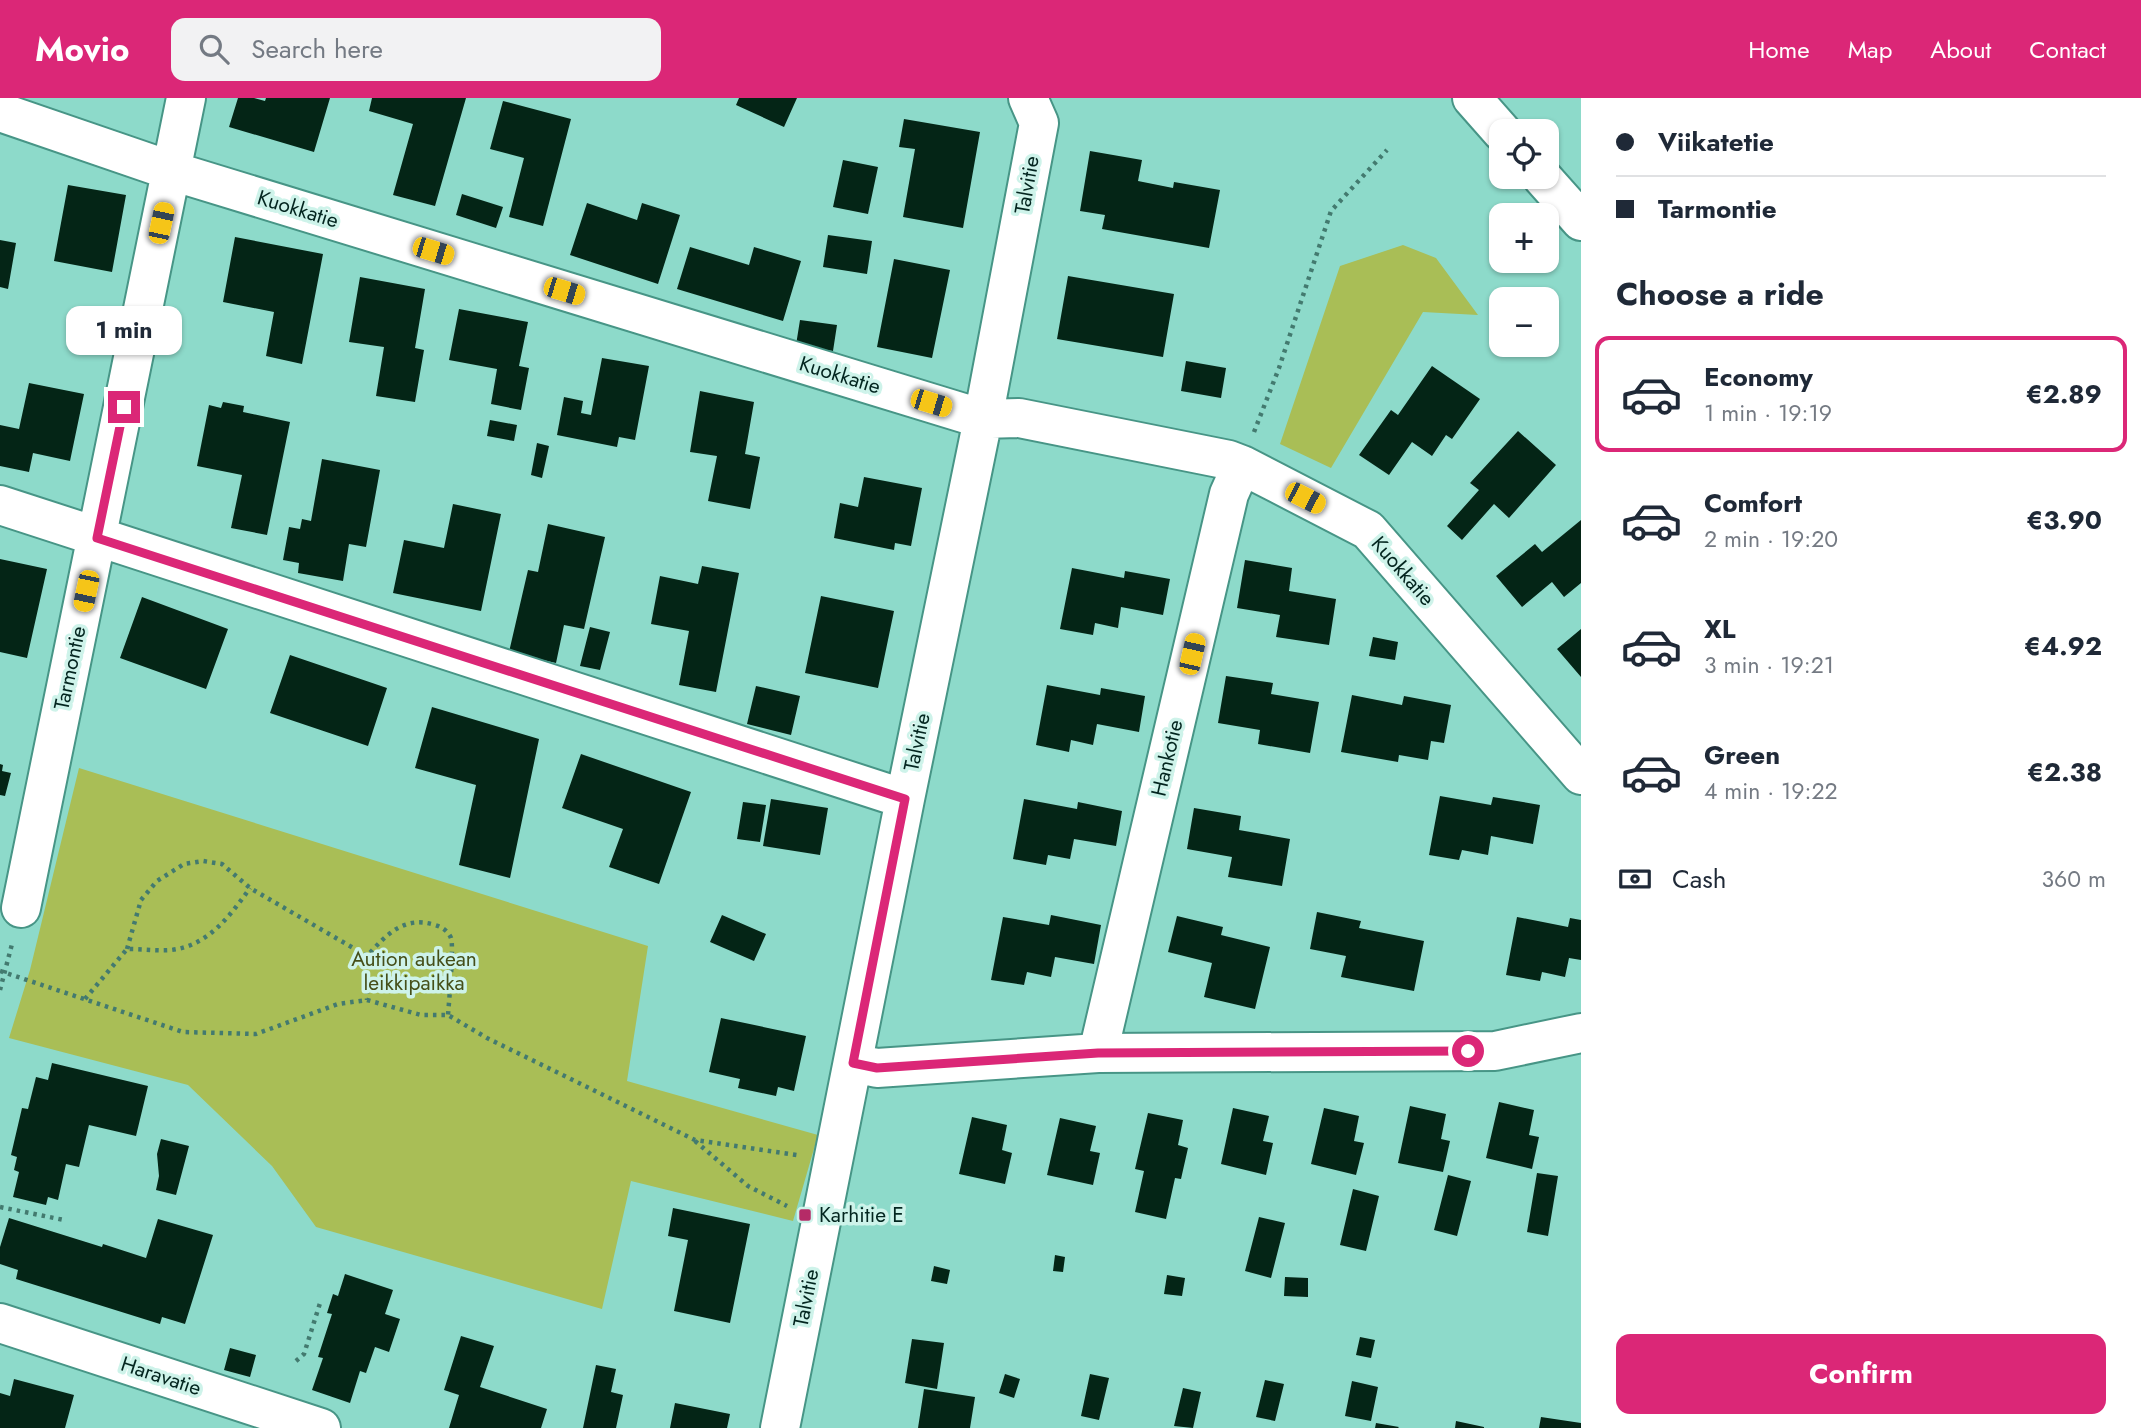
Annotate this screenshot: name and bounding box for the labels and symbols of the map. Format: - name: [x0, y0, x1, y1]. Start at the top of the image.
- street label: Talvitie: [1007, 153, 1047, 216]
- street label: Kuokkatie: [254, 182, 343, 236]
- car: [147, 200, 176, 246]
- car: [410, 235, 457, 267]
- car: [541, 275, 588, 307]
- callout: 1 min: [66, 306, 182, 354]
- street label: Kuokkatie: [796, 348, 885, 402]
- car: [908, 387, 955, 419]
- route end: [108, 391, 140, 423]
- car: [1282, 479, 1329, 517]
- street label: Kuokkatie: [1364, 530, 1442, 613]
- car: [72, 568, 101, 614]
- street label: Tarmontie: [46, 623, 94, 713]
- car: [1178, 631, 1207, 677]
- street label: Talvitie: [896, 710, 938, 774]
- street label: Hankotie: [1144, 717, 1190, 799]
- park label: Aution aukean leikkipaikka: [351, 944, 477, 998]
- route start: [1452, 1035, 1484, 1067]
- place label: Karhitie E: [819, 1200, 904, 1230]
- marker: Karhitie E: [797, 1207, 813, 1223]
- street label: Talvitie: [786, 1266, 826, 1330]
- street label: Haravatie: [117, 1349, 205, 1403]

